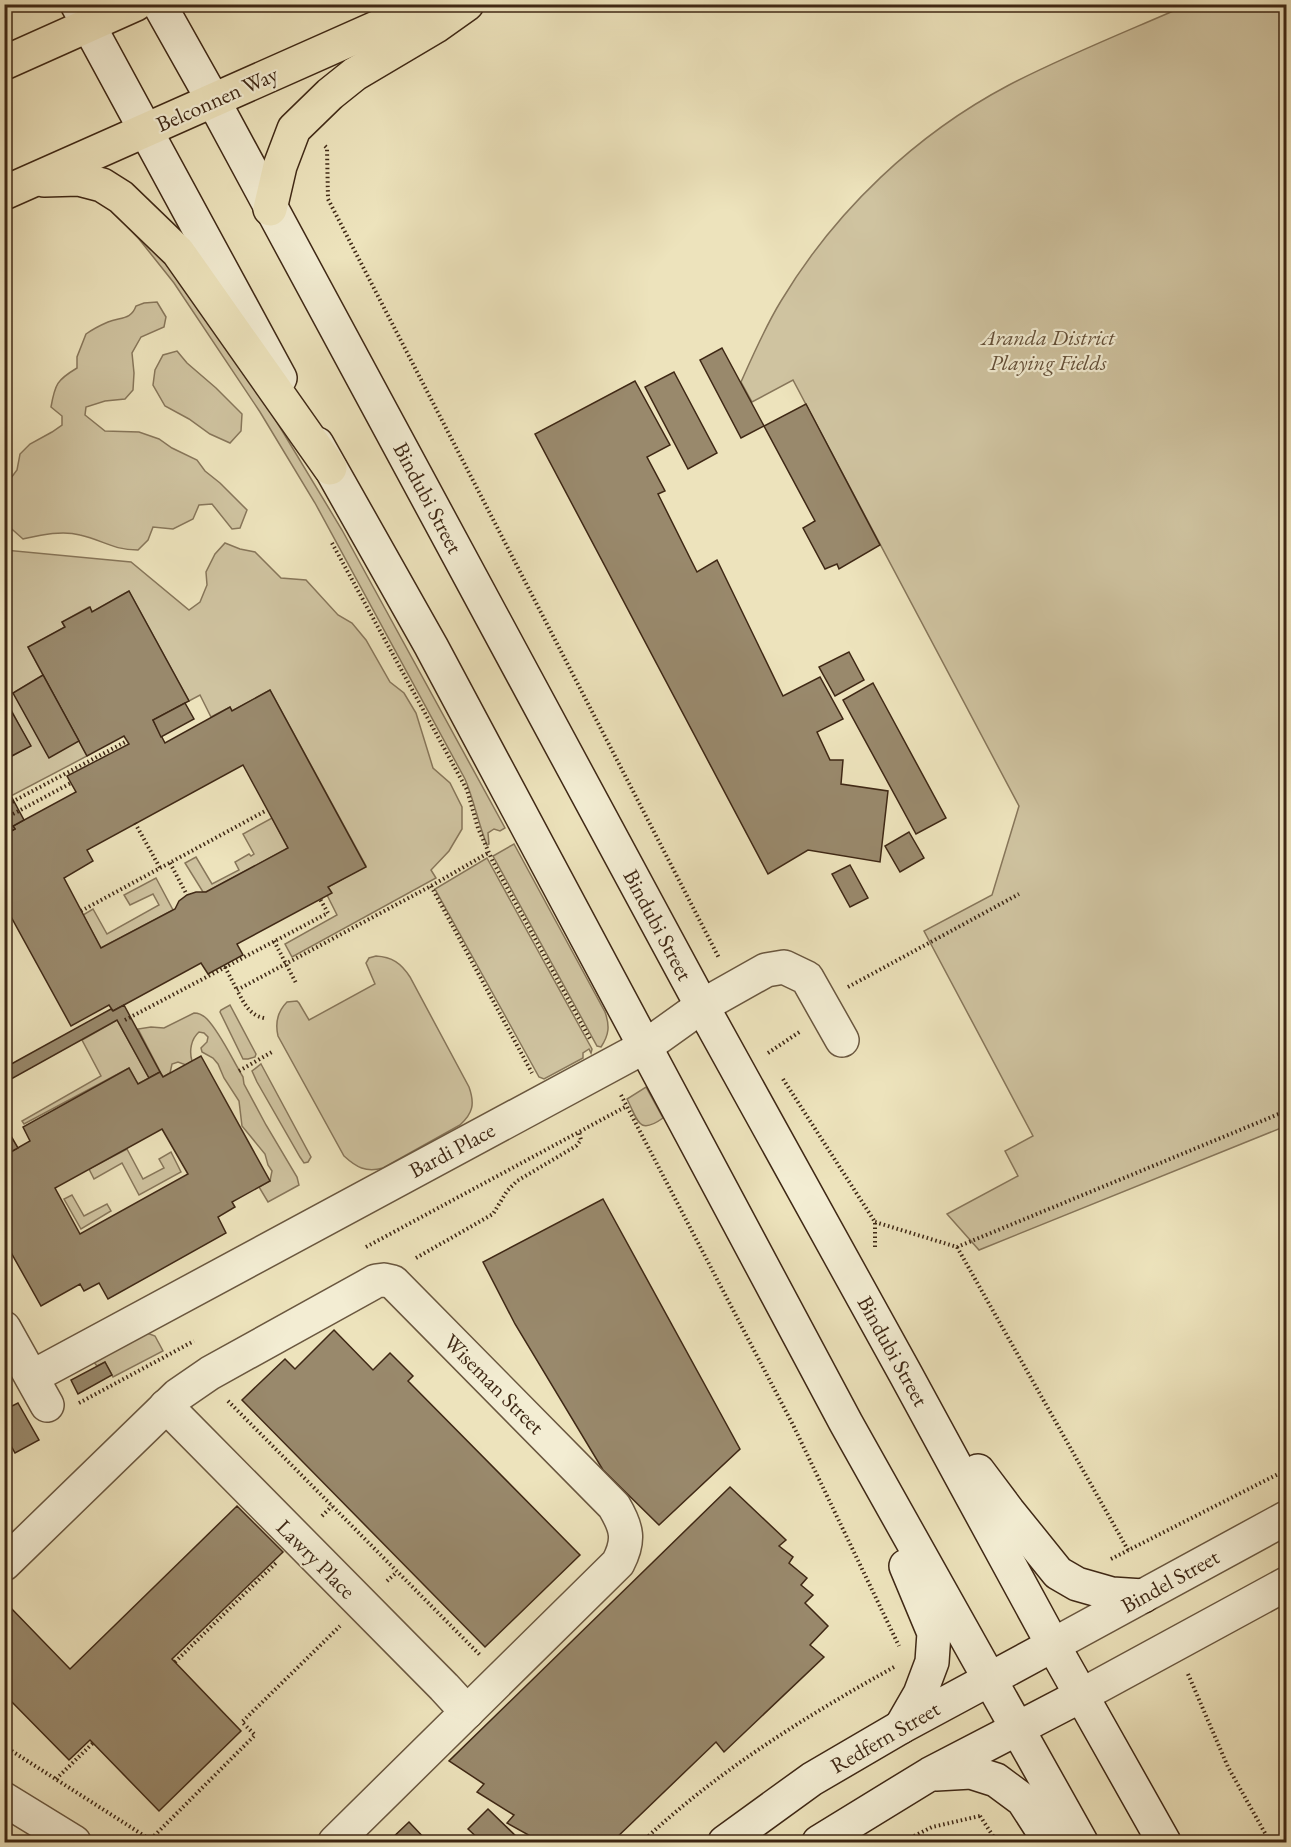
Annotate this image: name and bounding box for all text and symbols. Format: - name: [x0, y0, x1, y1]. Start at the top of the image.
- street label: Belconnen Way: [152, 59, 283, 139]
- park label: Aranda District Playing Fields: [979, 323, 1116, 377]
- street label: Bindubi Street: [387, 437, 470, 559]
- street label: Bindubi Street: [617, 864, 700, 986]
- street label: Bardi Place: [404, 1115, 500, 1185]
- street label: Bindubi Street: [851, 1291, 935, 1412]
- street label: Wiseman Street: [437, 1327, 551, 1441]
- street label: Lawry Place: [270, 1513, 362, 1605]
- street label: Bindel Street: [1116, 1542, 1224, 1620]
- street label: Redfern Street: [825, 1694, 945, 1780]

